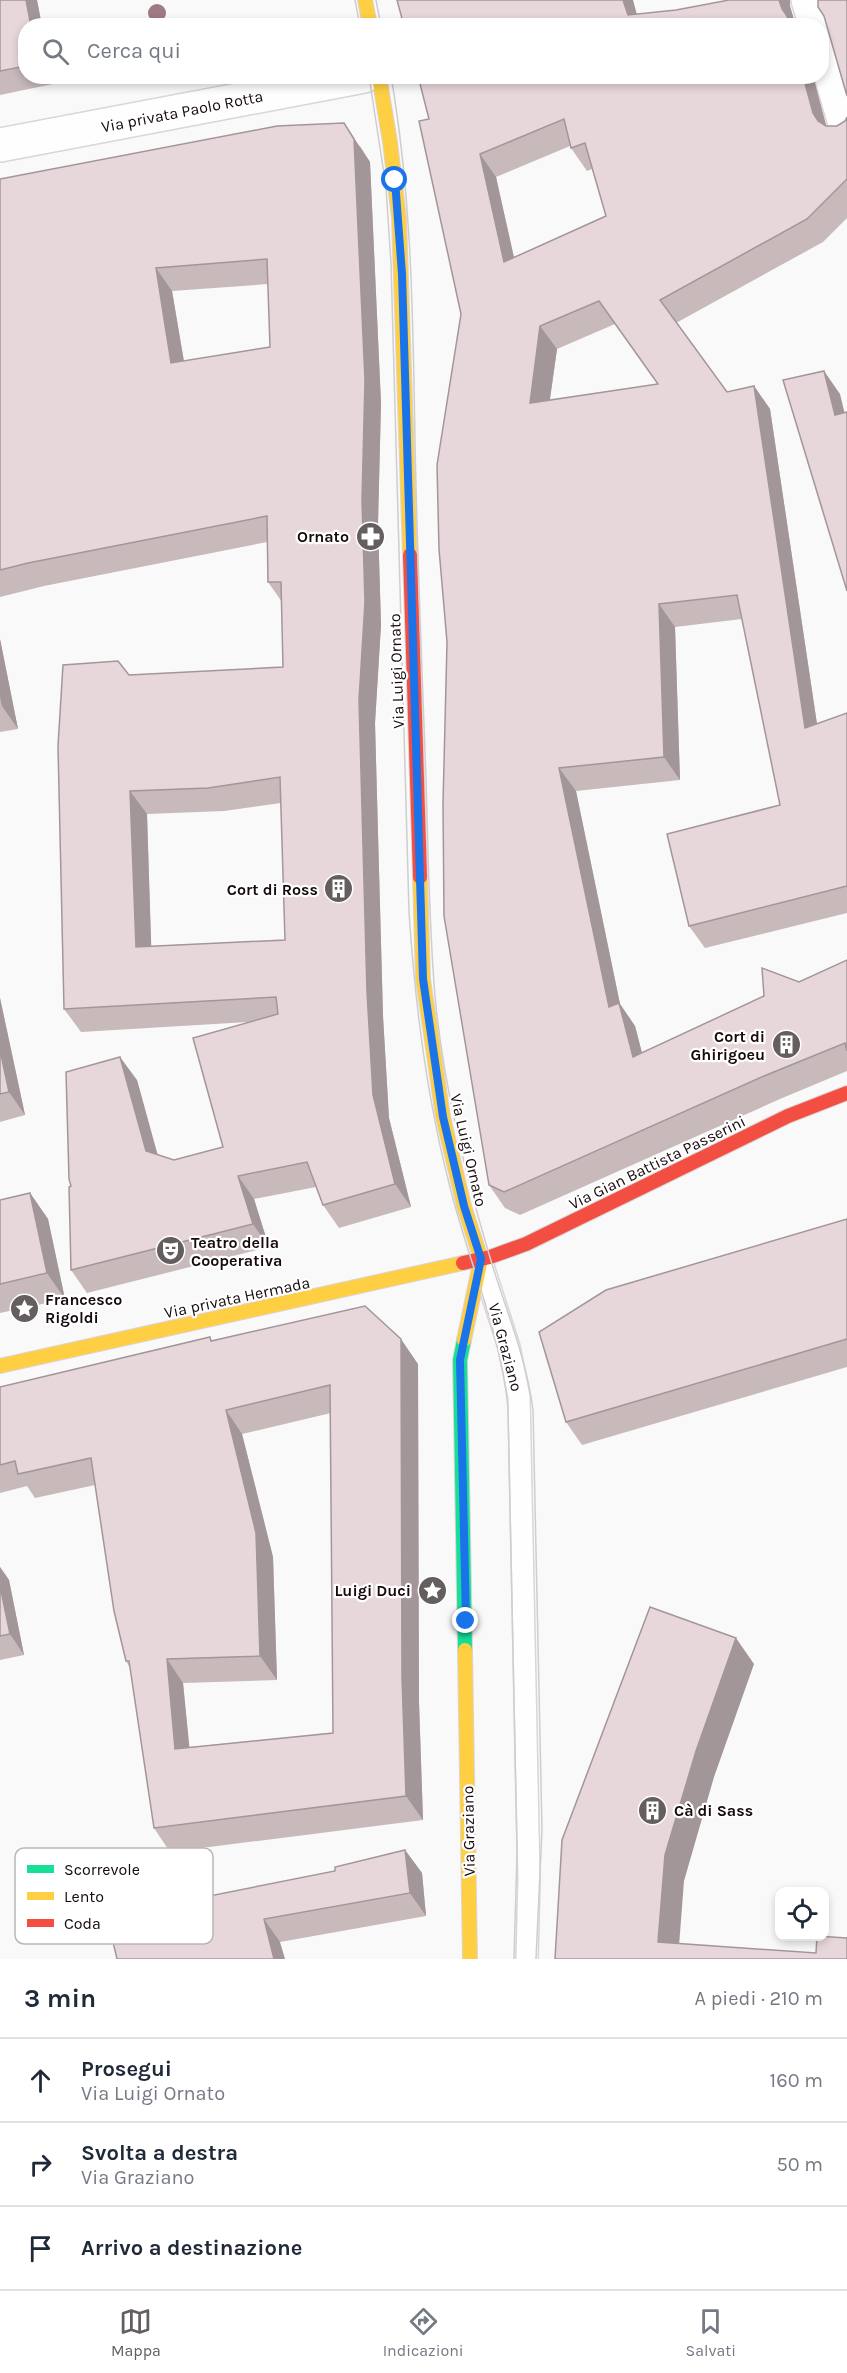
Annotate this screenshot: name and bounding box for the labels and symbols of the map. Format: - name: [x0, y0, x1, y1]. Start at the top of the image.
- street label: Via privata Paolo Rotta: [100, 86, 265, 137]
- route start: [381, 166, 407, 192]
- pharmacy icon: Ornato: [354, 520, 386, 552]
- place label: Ornato: [297, 527, 349, 546]
- street label: Via Luigi Ornato: [385, 613, 408, 729]
- building icon: Cort di Ross: [323, 873, 355, 905]
- place label: Cort di Ross: [227, 880, 318, 899]
- place label: Cort di Ghirigoeu: [691, 1027, 765, 1064]
- building icon: Cort di Ghirigoeu: [770, 1029, 802, 1061]
- street label: Via Luigi Ornato: [446, 1092, 491, 1208]
- street label: Via Gian Battista Passerini: [566, 1111, 749, 1214]
- place label: Teatro della Cooperativa: [191, 1233, 282, 1270]
- theatre icon: Teatro della Cooperativa: [154, 1235, 186, 1267]
- street label: Via privata Hermada: [162, 1273, 312, 1322]
- place label: Francesco Rigoldi: [45, 1290, 122, 1327]
- place icon: Francesco Rigoldi: [8, 1292, 40, 1324]
- street label: Via Graziano: [485, 1301, 526, 1393]
- place icon: Luigi Duci: [416, 1574, 448, 1606]
- place label: Luigi Duci: [334, 1581, 411, 1600]
- route end: [452, 1607, 478, 1633]
- street label: Via Graziano: [458, 1785, 479, 1877]
- building icon: Cà di Sass: [637, 1794, 669, 1826]
- place label: Cà di Sass: [674, 1801, 753, 1820]
- legend: [15, 1848, 213, 1944]
- text: Scorrevole: [64, 1860, 140, 1879]
- text: Lento: [64, 1887, 104, 1906]
- text: Coda: [64, 1914, 101, 1933]

